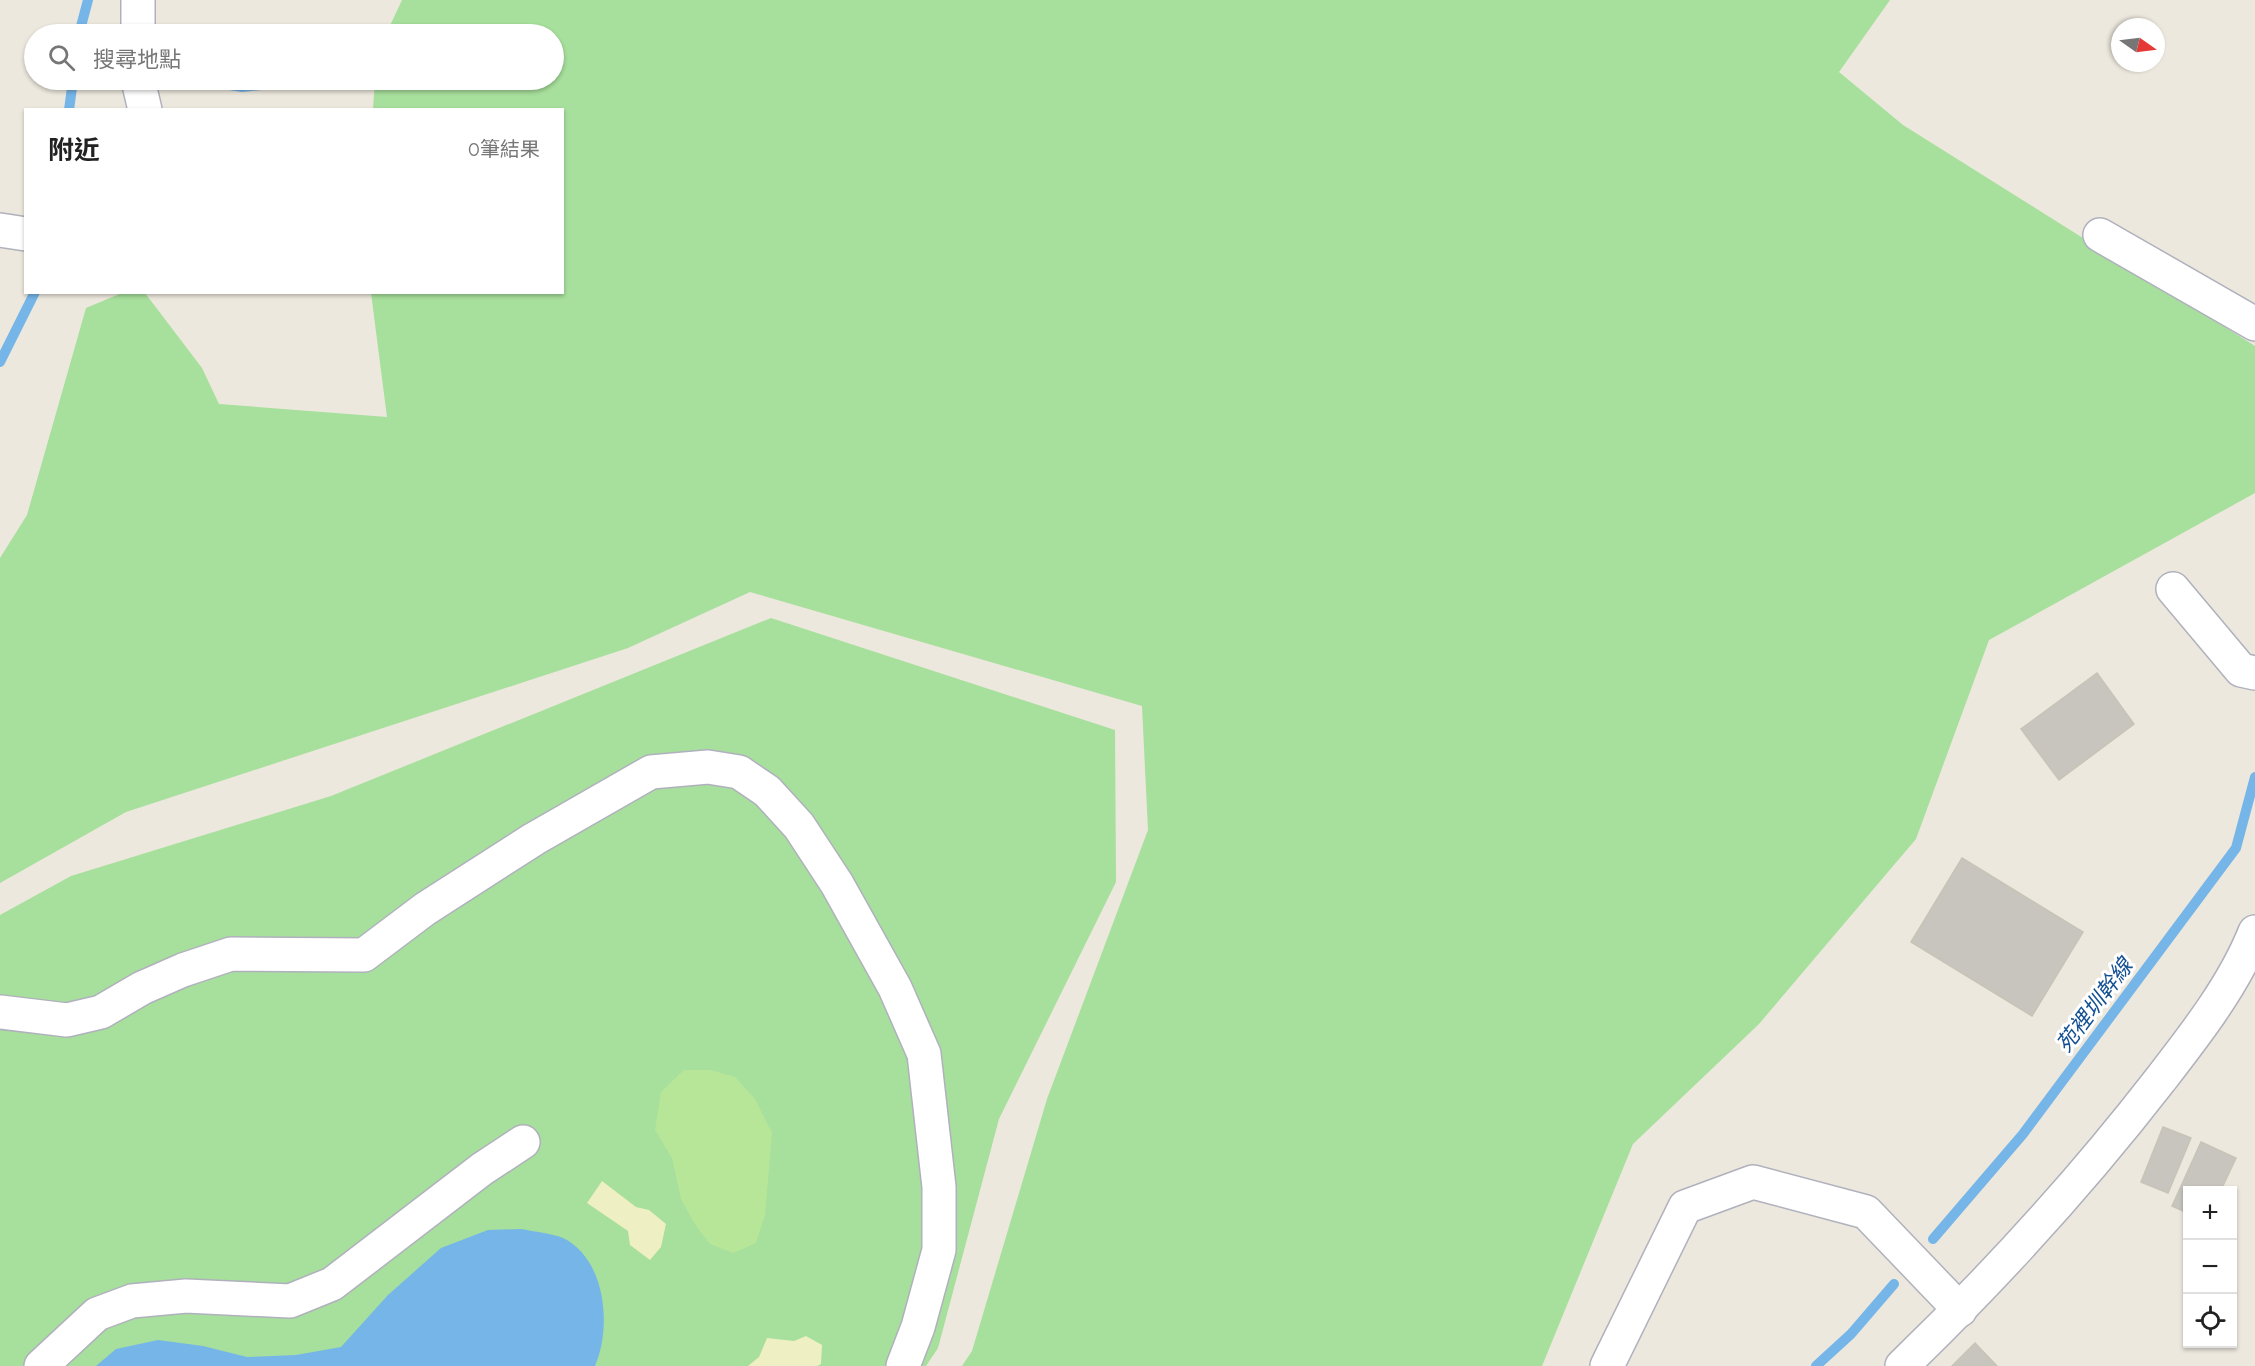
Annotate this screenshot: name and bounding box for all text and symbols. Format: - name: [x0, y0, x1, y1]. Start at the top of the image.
- north arrow: [2111, 18, 2165, 72]
- search box: [24, 24, 564, 90]
- icon: search: [45, 41, 78, 74]
- text: 搜尋地點: [93, 46, 181, 72]
- text: 附近: [48, 135, 100, 165]
- text: 0筆結果: [468, 137, 540, 161]
- water label: 苑裡圳幹線: [2051, 951, 2139, 1057]
- map controls: [2183, 1186, 2237, 1348]
- button: +: [2183, 1186, 2237, 1240]
- button: −: [2183, 1240, 2237, 1294]
- button: locate: [2183, 1294, 2237, 1348]

